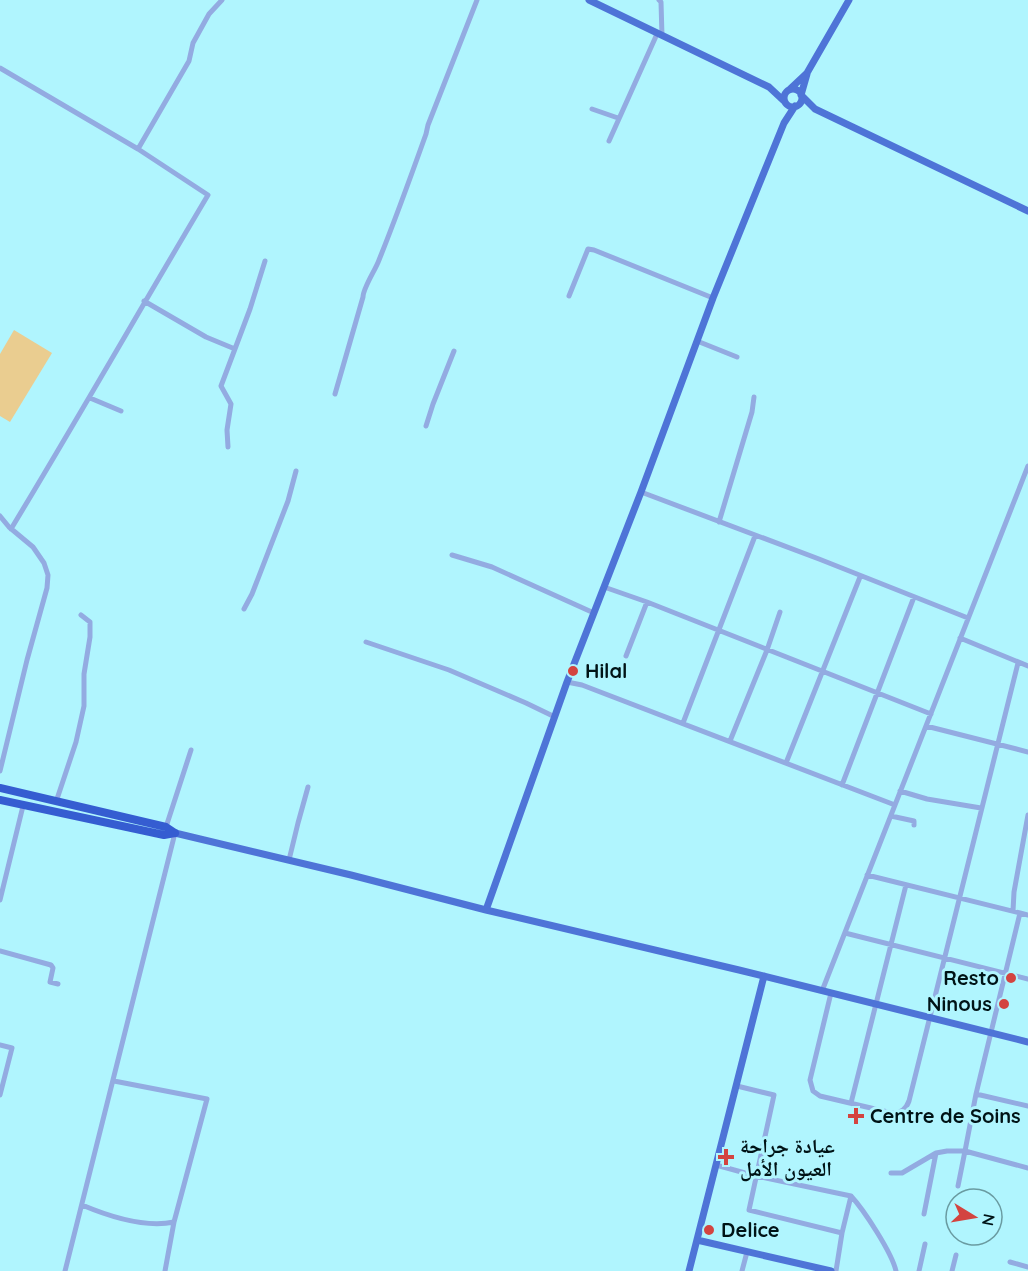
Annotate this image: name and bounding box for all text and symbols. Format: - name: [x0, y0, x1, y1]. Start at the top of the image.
- place label: Hilal: [585, 658, 627, 683]
- marker: Hilal: [566, 664, 580, 678]
- place label: Resto: [943, 965, 999, 990]
- marker: Resto: [1004, 971, 1018, 985]
- place label: Ninous: [927, 991, 992, 1016]
- marker: Ninous: [997, 997, 1011, 1011]
- place label: Centre de Soins: [870, 1103, 1021, 1128]
- marker: Centre de Soins: [847, 1107, 865, 1125]
- place label: عيادة جراحة العيون الأمل: [740, 1133, 835, 1182]
- marker: عيادة جراحة العيون الأمل: [717, 1148, 735, 1166]
- north arrow: [944, 1187, 1004, 1247]
- text: N: [978, 1212, 1000, 1228]
- place label: Delice: [721, 1217, 780, 1242]
- marker: Delice: [702, 1223, 716, 1237]

